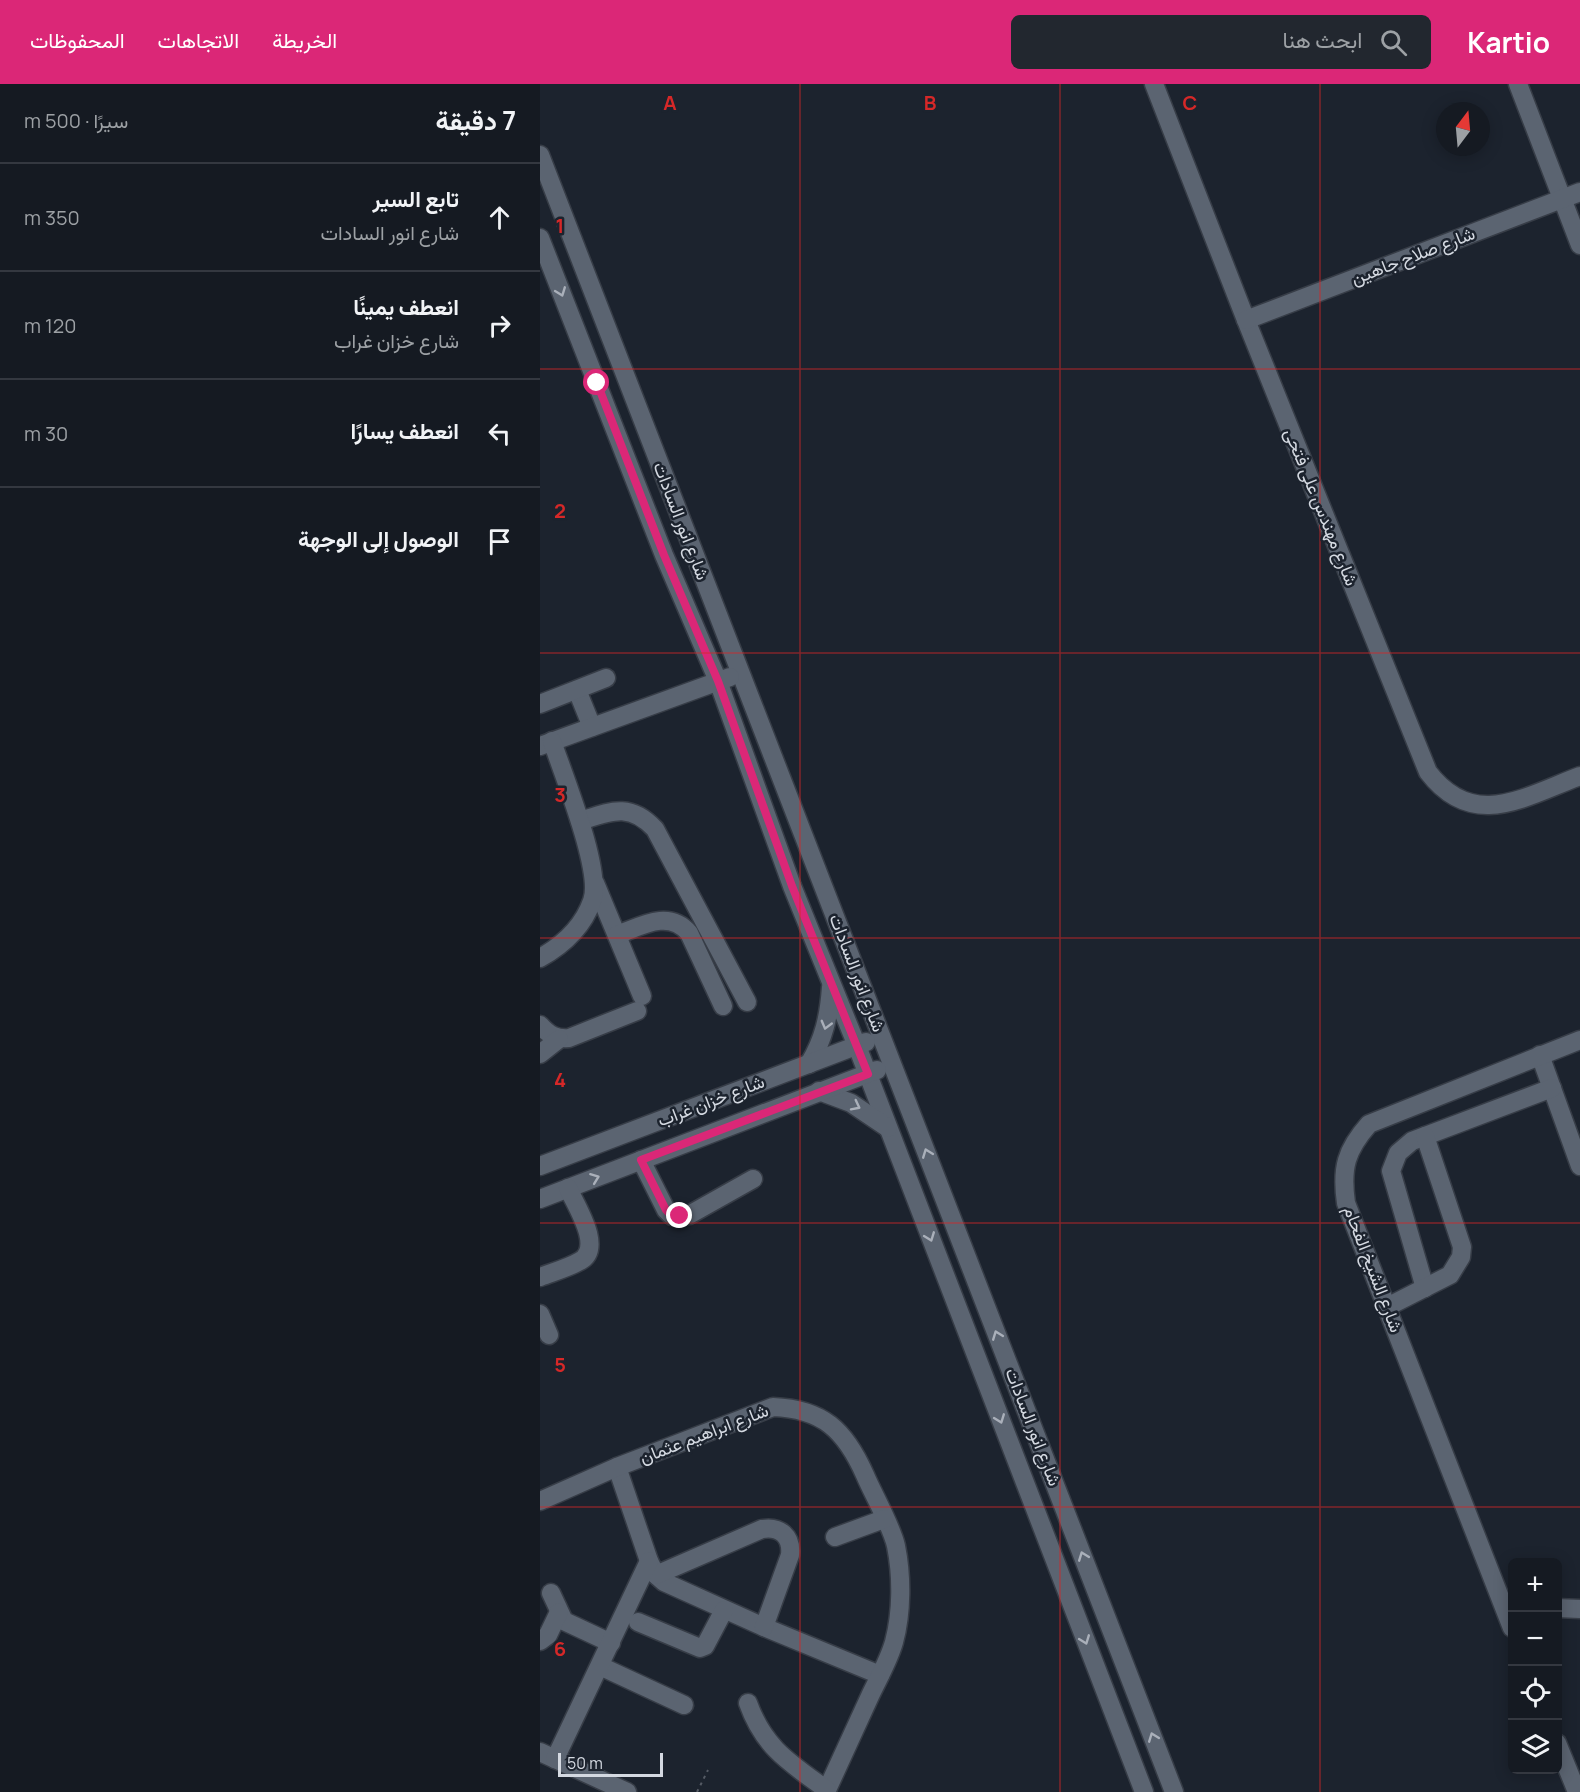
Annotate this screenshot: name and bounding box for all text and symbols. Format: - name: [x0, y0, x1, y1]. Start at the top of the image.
- search box: [1011, 15, 1431, 69]
- text: Kartio: [1467, 23, 1550, 61]
- text: ابحث هنا: [1282, 25, 1362, 55]
- text: المحفوظات: [30, 26, 125, 54]
- text: الاتجاهات: [158, 26, 239, 54]
- text: الخريطة: [272, 26, 337, 54]
- icon: search: [1377, 26, 1410, 59]
- text: A: [663, 89, 677, 116]
- text: B: [924, 89, 937, 116]
- text: C: [1183, 89, 1197, 116]
- text: 7 دقيقة: [436, 102, 516, 138]
- north arrow: [1436, 102, 1490, 156]
- text: سيرًا · 500 m: [24, 107, 128, 134]
- text: تابع السير: [373, 184, 459, 214]
- icon: ahead: [483, 201, 516, 234]
- text: 350 m: [24, 204, 80, 231]
- text: 1: [556, 212, 564, 239]
- text: شارع انور السادات: [320, 219, 459, 246]
- street label: شارع صلاح جاهين: [1347, 220, 1478, 291]
- one-way arrow: [554, 286, 566, 297]
- text: انعطف يمينًا: [353, 292, 459, 322]
- icon: right: [483, 309, 516, 342]
- text: 120 m: [24, 312, 76, 339]
- text: شارع خزان غراب: [334, 327, 459, 354]
- route start: [583, 369, 609, 395]
- text: انعطف يسارًا: [350, 416, 459, 446]
- icon: left: [483, 417, 516, 450]
- text: 30 m: [24, 420, 68, 447]
- street label: شارع مهندس على فتحى: [1278, 424, 1364, 589]
- street label: شارع انور السادات: [647, 458, 715, 584]
- text: 2: [554, 497, 566, 524]
- text: الوصول إلى الوجهة: [298, 524, 459, 554]
- icon: arrive: [483, 525, 516, 558]
- text: 3: [554, 781, 566, 808]
- street label: شارع انور السادات: [823, 910, 891, 1036]
- one-way arrow: [821, 1019, 833, 1030]
- text: 4: [554, 1066, 566, 1093]
- street label: شارع خزان غراب: [654, 1069, 768, 1132]
- one-way arrow: [849, 1099, 860, 1110]
- one-way arrow: [922, 1148, 934, 1159]
- one-way arrow: [588, 1173, 599, 1185]
- route end: [666, 1202, 692, 1228]
- street label: شارع الشيخ الفحام: [1338, 1202, 1409, 1336]
- one-way arrow: [923, 1231, 936, 1241]
- one-way arrow: [992, 1330, 1004, 1341]
- text: 5: [554, 1351, 566, 1378]
- street label: شارع انور السادات: [999, 1364, 1067, 1490]
- street label: شارع ابراهيم عثمان: [636, 1397, 772, 1470]
- one-way arrow: [993, 1413, 1006, 1423]
- one-way arrow: [1077, 1551, 1090, 1561]
- map controls: [1508, 1558, 1562, 1774]
- button: +: [1508, 1558, 1562, 1612]
- button: −: [1508, 1612, 1562, 1666]
- one-way arrow: [1078, 1634, 1091, 1645]
- text: 6: [554, 1635, 566, 1662]
- button: locate: [1508, 1666, 1562, 1720]
- button: layers: [1508, 1720, 1562, 1774]
- one-way arrow: [1148, 1733, 1160, 1744]
- scale bar: [558, 1750, 663, 1778]
- text: 50 m: [567, 1752, 603, 1774]

